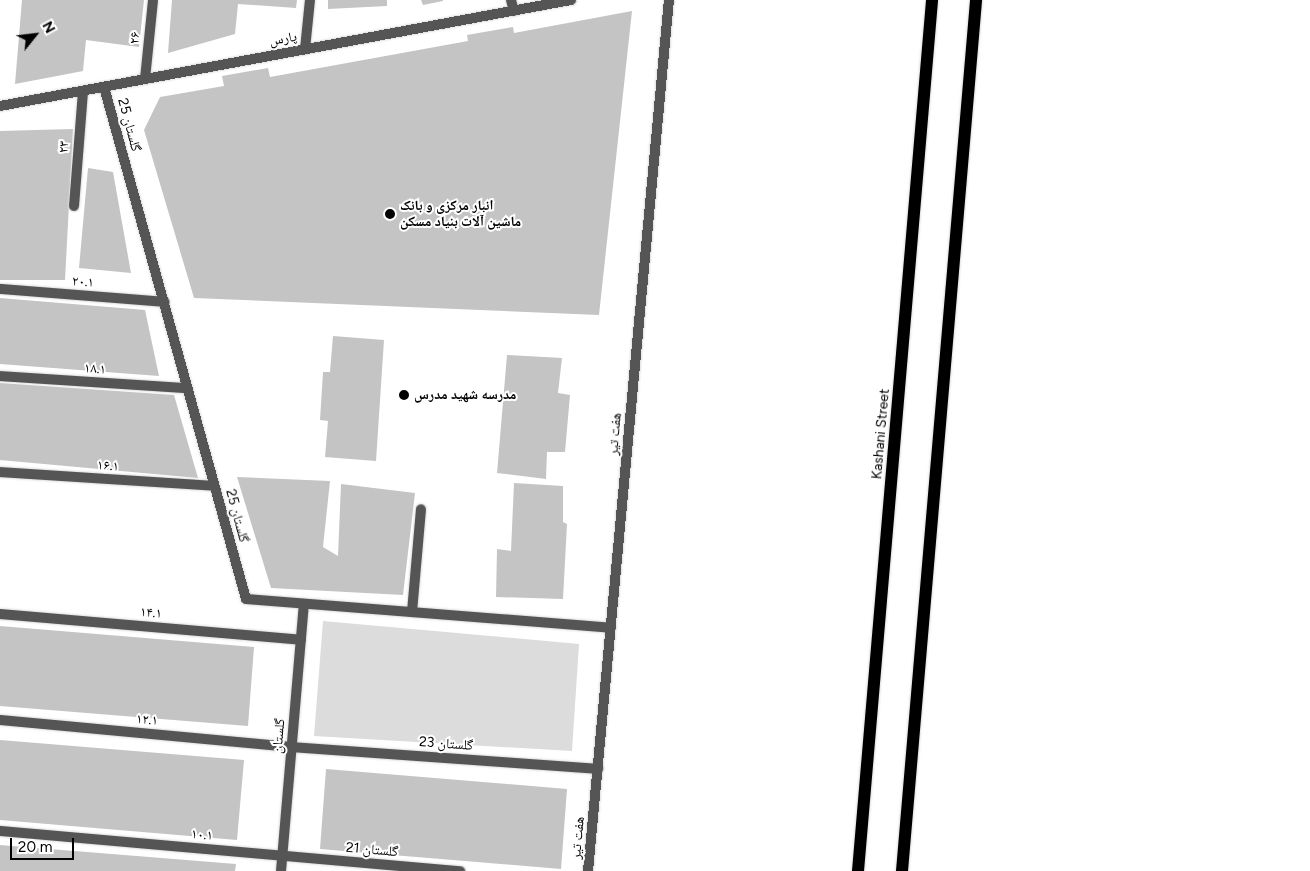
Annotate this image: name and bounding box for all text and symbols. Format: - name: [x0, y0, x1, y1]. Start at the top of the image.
- north arrow: [10, 10, 60, 60]
- text: N: [38, 19, 59, 36]
- street label: پارس: [268, 28, 298, 50]
- street label: ۲۶: [126, 31, 144, 45]
- street label: گلستان 25: [114, 96, 144, 154]
- street label: ۲۳: [55, 140, 73, 154]
- place label: انبار مرکزی و بانک ماشین آلات بنیاد مسکن: [400, 198, 521, 230]
- marker: انبار مرکزی و بانک ماشین آلات بنیاد مسکن: [384, 208, 396, 220]
- street label: ۲۰.۱: [72, 273, 94, 291]
- street label: ۱۸.۱: [84, 360, 106, 378]
- place label: مدرسه شهید مدرس: [414, 387, 516, 403]
- street label: Kashani Street: [869, 388, 893, 480]
- marker: مدرسه شهید مدرس: [398, 389, 410, 401]
- street label: هفت تیر: [605, 412, 625, 456]
- street label: ۱۶.۱: [97, 457, 119, 475]
- street label: گلستان 25: [222, 487, 252, 545]
- street label: ۱۴.۱: [139, 604, 163, 622]
- street label: ۱۲.۱: [135, 711, 159, 729]
- street label: گلستان: [269, 718, 289, 754]
- street label: گلستان 23: [418, 734, 474, 754]
- street label: هفت تیر: [568, 816, 588, 860]
- street label: ۱۰.۱: [190, 826, 214, 844]
- scale bar: [12, 828, 76, 860]
- text: 20 m: [18, 838, 52, 856]
- street label: گلستان 21: [345, 839, 399, 861]

